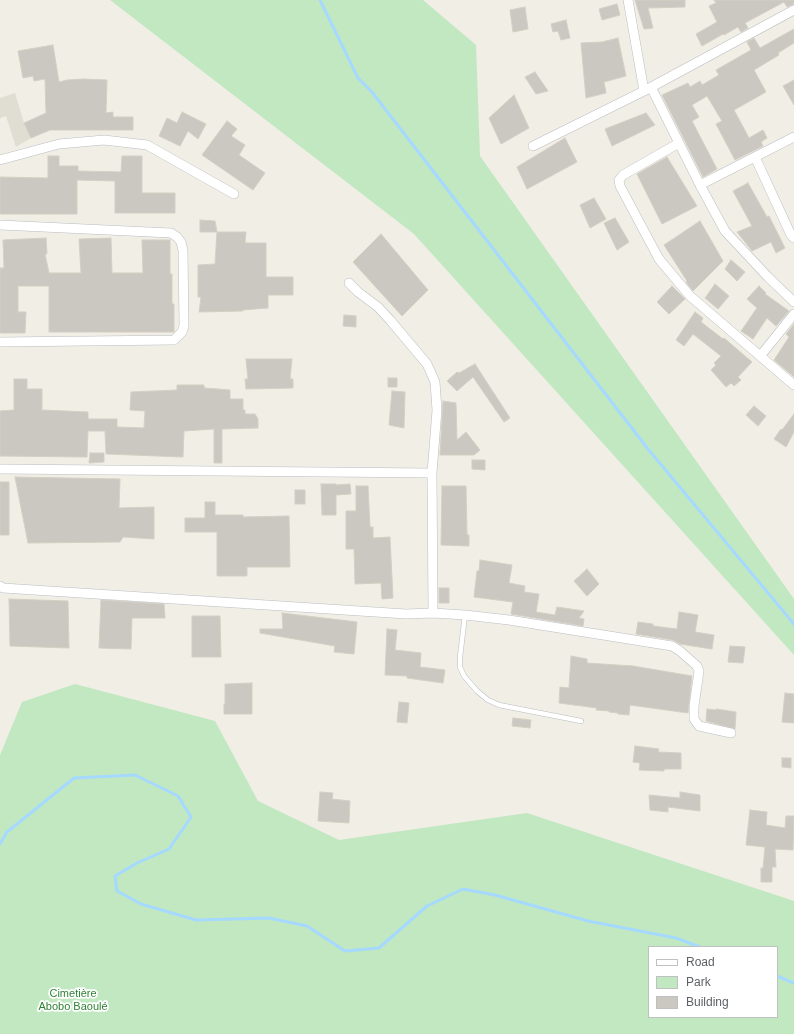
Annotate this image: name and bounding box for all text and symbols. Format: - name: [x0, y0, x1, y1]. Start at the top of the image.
- legend: [648, 946, 778, 1018]
- text: Road: [686, 955, 715, 969]
- text: Park: [686, 975, 711, 989]
- park label: Cimetière Abobo Baoulé: [38, 987, 108, 1013]
- text: Building: [686, 995, 729, 1009]

